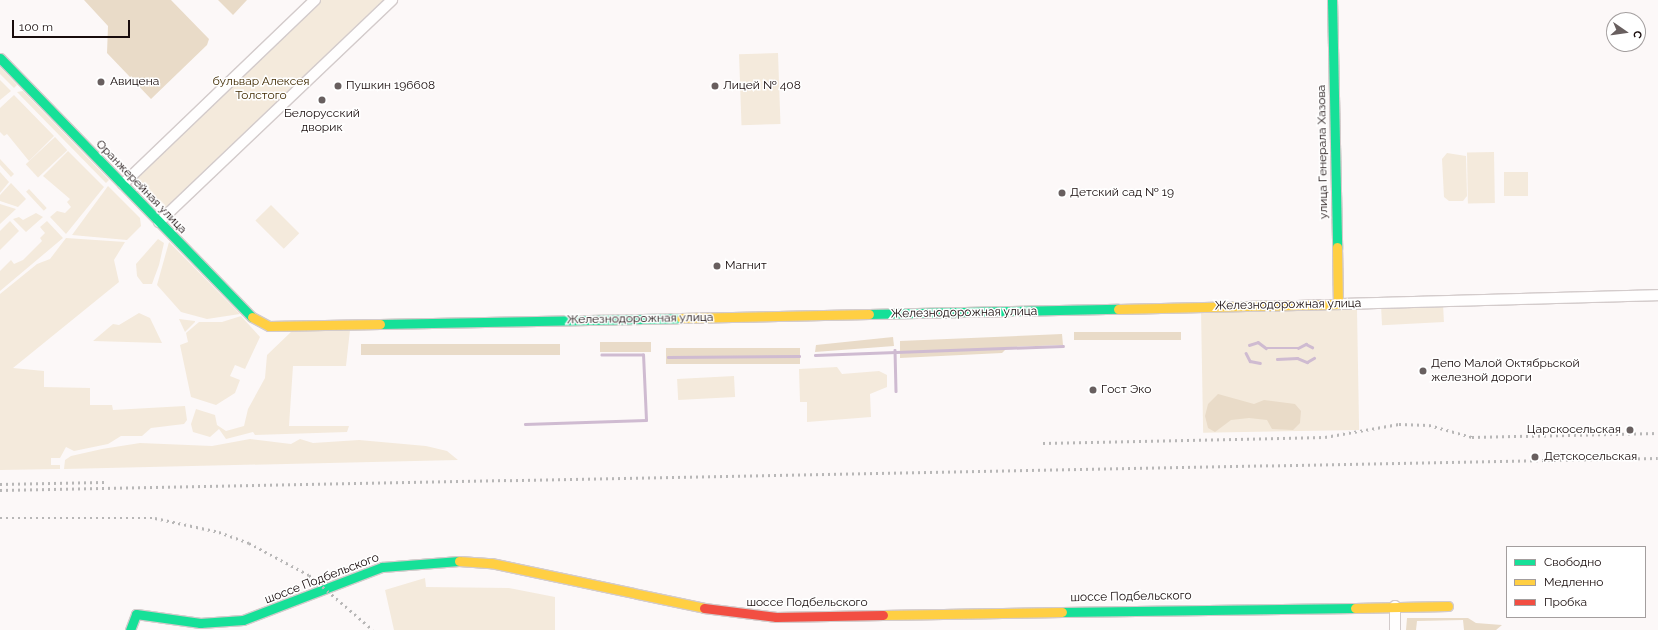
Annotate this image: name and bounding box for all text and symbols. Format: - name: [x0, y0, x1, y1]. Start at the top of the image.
- scale bar: [14, 12, 132, 38]
- north arrow: [1606, 12, 1646, 52]
- text: 100 m: [19, 20, 53, 34]
- text: С: [1630, 29, 1644, 40]
- place label: Авицена: [110, 75, 159, 89]
- park label: бульвар Алексея Толстого: [212, 75, 310, 103]
- marker: Авицена: [95, 76, 107, 88]
- place label: Пушкин 196608: [346, 79, 435, 93]
- place label: Лицей № 408: [723, 79, 801, 93]
- marker: Пушкин 196608: [333, 81, 343, 91]
- marker: Лицей № 408: [710, 81, 720, 91]
- street label: улица Генерала Хазова: [1315, 85, 1331, 219]
- marker: Белорусский дворик: [317, 95, 327, 105]
- place label: Белорусский дворик: [284, 107, 360, 135]
- street label: Оранжерейная улица: [92, 137, 190, 237]
- place label: Детский сад № 19: [1070, 186, 1174, 200]
- marker: Детский сад № 19: [1057, 188, 1067, 198]
- place label: Магнит: [725, 259, 767, 273]
- marker: Магнит: [712, 261, 722, 271]
- street label: Железнодорожная улица: [1214, 297, 1362, 313]
- street label: Железнодорожная улица: [890, 305, 1038, 321]
- street label: Железнодорожная улица: [566, 311, 714, 327]
- place label: Депо Малой Октябрьской железной дороги: [1431, 357, 1580, 385]
- marker: Депо Малой Октябрьской железной дороги: [1418, 366, 1428, 376]
- place label: Гост Эко: [1101, 383, 1151, 397]
- marker: Гост Эко: [1088, 385, 1098, 395]
- place label: Царскосельская: [1527, 423, 1621, 437]
- marker: Царскосельская: [1624, 424, 1636, 436]
- place label: Детскосельская: [1544, 450, 1637, 464]
- marker: Детскосельская: [1529, 451, 1541, 463]
- legend: [1506, 546, 1646, 618]
- street label: шоссе Подбельского: [263, 551, 381, 607]
- text: Свободно: [1544, 555, 1601, 569]
- text: Медленно: [1544, 575, 1603, 589]
- street label: шоссе Подбельского: [1070, 589, 1192, 605]
- text: Пробка: [1544, 595, 1587, 609]
- street label: шоссе Подбельского: [746, 596, 868, 610]

